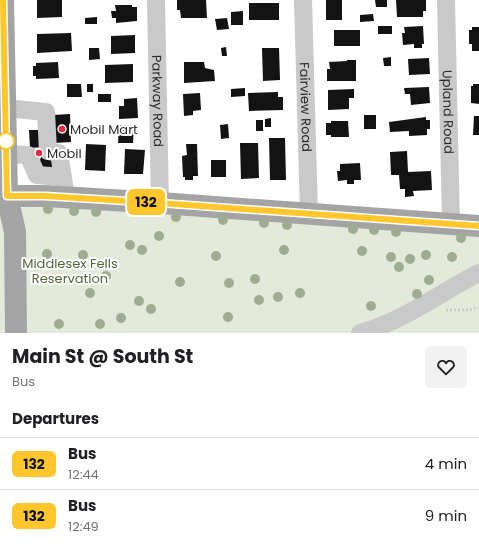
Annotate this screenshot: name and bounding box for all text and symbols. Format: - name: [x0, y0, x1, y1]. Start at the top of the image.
- street label: Parkway Road: [148, 55, 168, 147]
- street label: Fairview Road: [295, 62, 317, 152]
- street label: Upland Road: [438, 70, 459, 154]
- place label: Mobil Mart: [70, 120, 138, 139]
- marker: Mobil Mart: [57, 124, 67, 134]
- unlabelled marker: [0, 132, 15, 150]
- place label: Mobil: [47, 144, 82, 163]
- marker: Mobil: [34, 148, 44, 158]
- line badge: 132: [123, 189, 169, 215]
- text: 132: [135, 192, 157, 212]
- park label: Middlesex Fells Reservation: [22, 254, 118, 288]
- text: Main St @ South St: [12, 343, 193, 370]
- button: heart: [425, 346, 467, 388]
- text: Bus: [12, 372, 35, 391]
- text: Departures: [12, 408, 99, 429]
- text: Bus: [68, 443, 96, 464]
- text: 4 min: [425, 453, 467, 474]
- text: 132: [23, 454, 45, 474]
- text: 12:44: [68, 465, 99, 484]
- text: Bus: [68, 495, 96, 516]
- text: 9 min: [425, 505, 467, 526]
- text: 132: [23, 506, 45, 526]
- text: 12:49: [68, 517, 99, 536]

